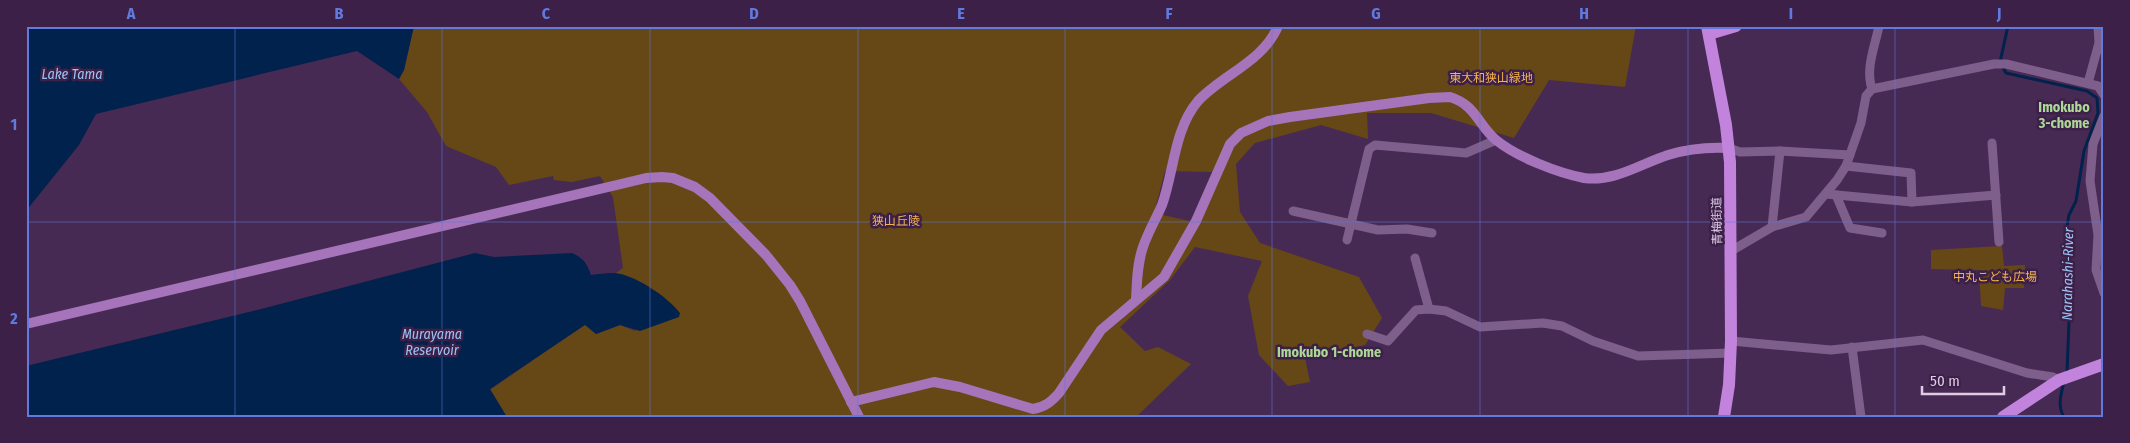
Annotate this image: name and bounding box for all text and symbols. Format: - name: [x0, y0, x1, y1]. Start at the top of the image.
- text: A: [126, 4, 136, 23]
- text: B: [335, 4, 344, 23]
- text: C: [542, 4, 551, 23]
- text: D: [749, 4, 759, 23]
- text: E: [957, 4, 965, 23]
- text: F: [1165, 4, 1173, 23]
- text: G: [1371, 4, 1381, 23]
- text: H: [1579, 4, 1589, 23]
- text: I: [1789, 4, 1793, 23]
- text: J: [1996, 4, 2001, 23]
- water label: Lake Tama: [42, 66, 102, 83]
- park label: 東大和狭山緑地: [1449, 71, 1533, 85]
- district label: Imokubo 3-chome: [2038, 99, 2090, 132]
- text: 1: [11, 115, 17, 134]
- street label: 青梅街道: [1710, 197, 1724, 245]
- park label: 狭山丘陵: [872, 214, 920, 228]
- water label: Narahashi-River: [2059, 226, 2077, 320]
- park label: 中丸こども広場: [1953, 270, 2037, 284]
- text: 2: [9, 309, 18, 328]
- water label: Murayama Reservoir: [402, 326, 462, 359]
- district label: Imokubo 1-chome: [1277, 344, 1381, 361]
- scale bar: [1922, 363, 2005, 395]
- text: 50 m: [1930, 372, 1960, 390]

